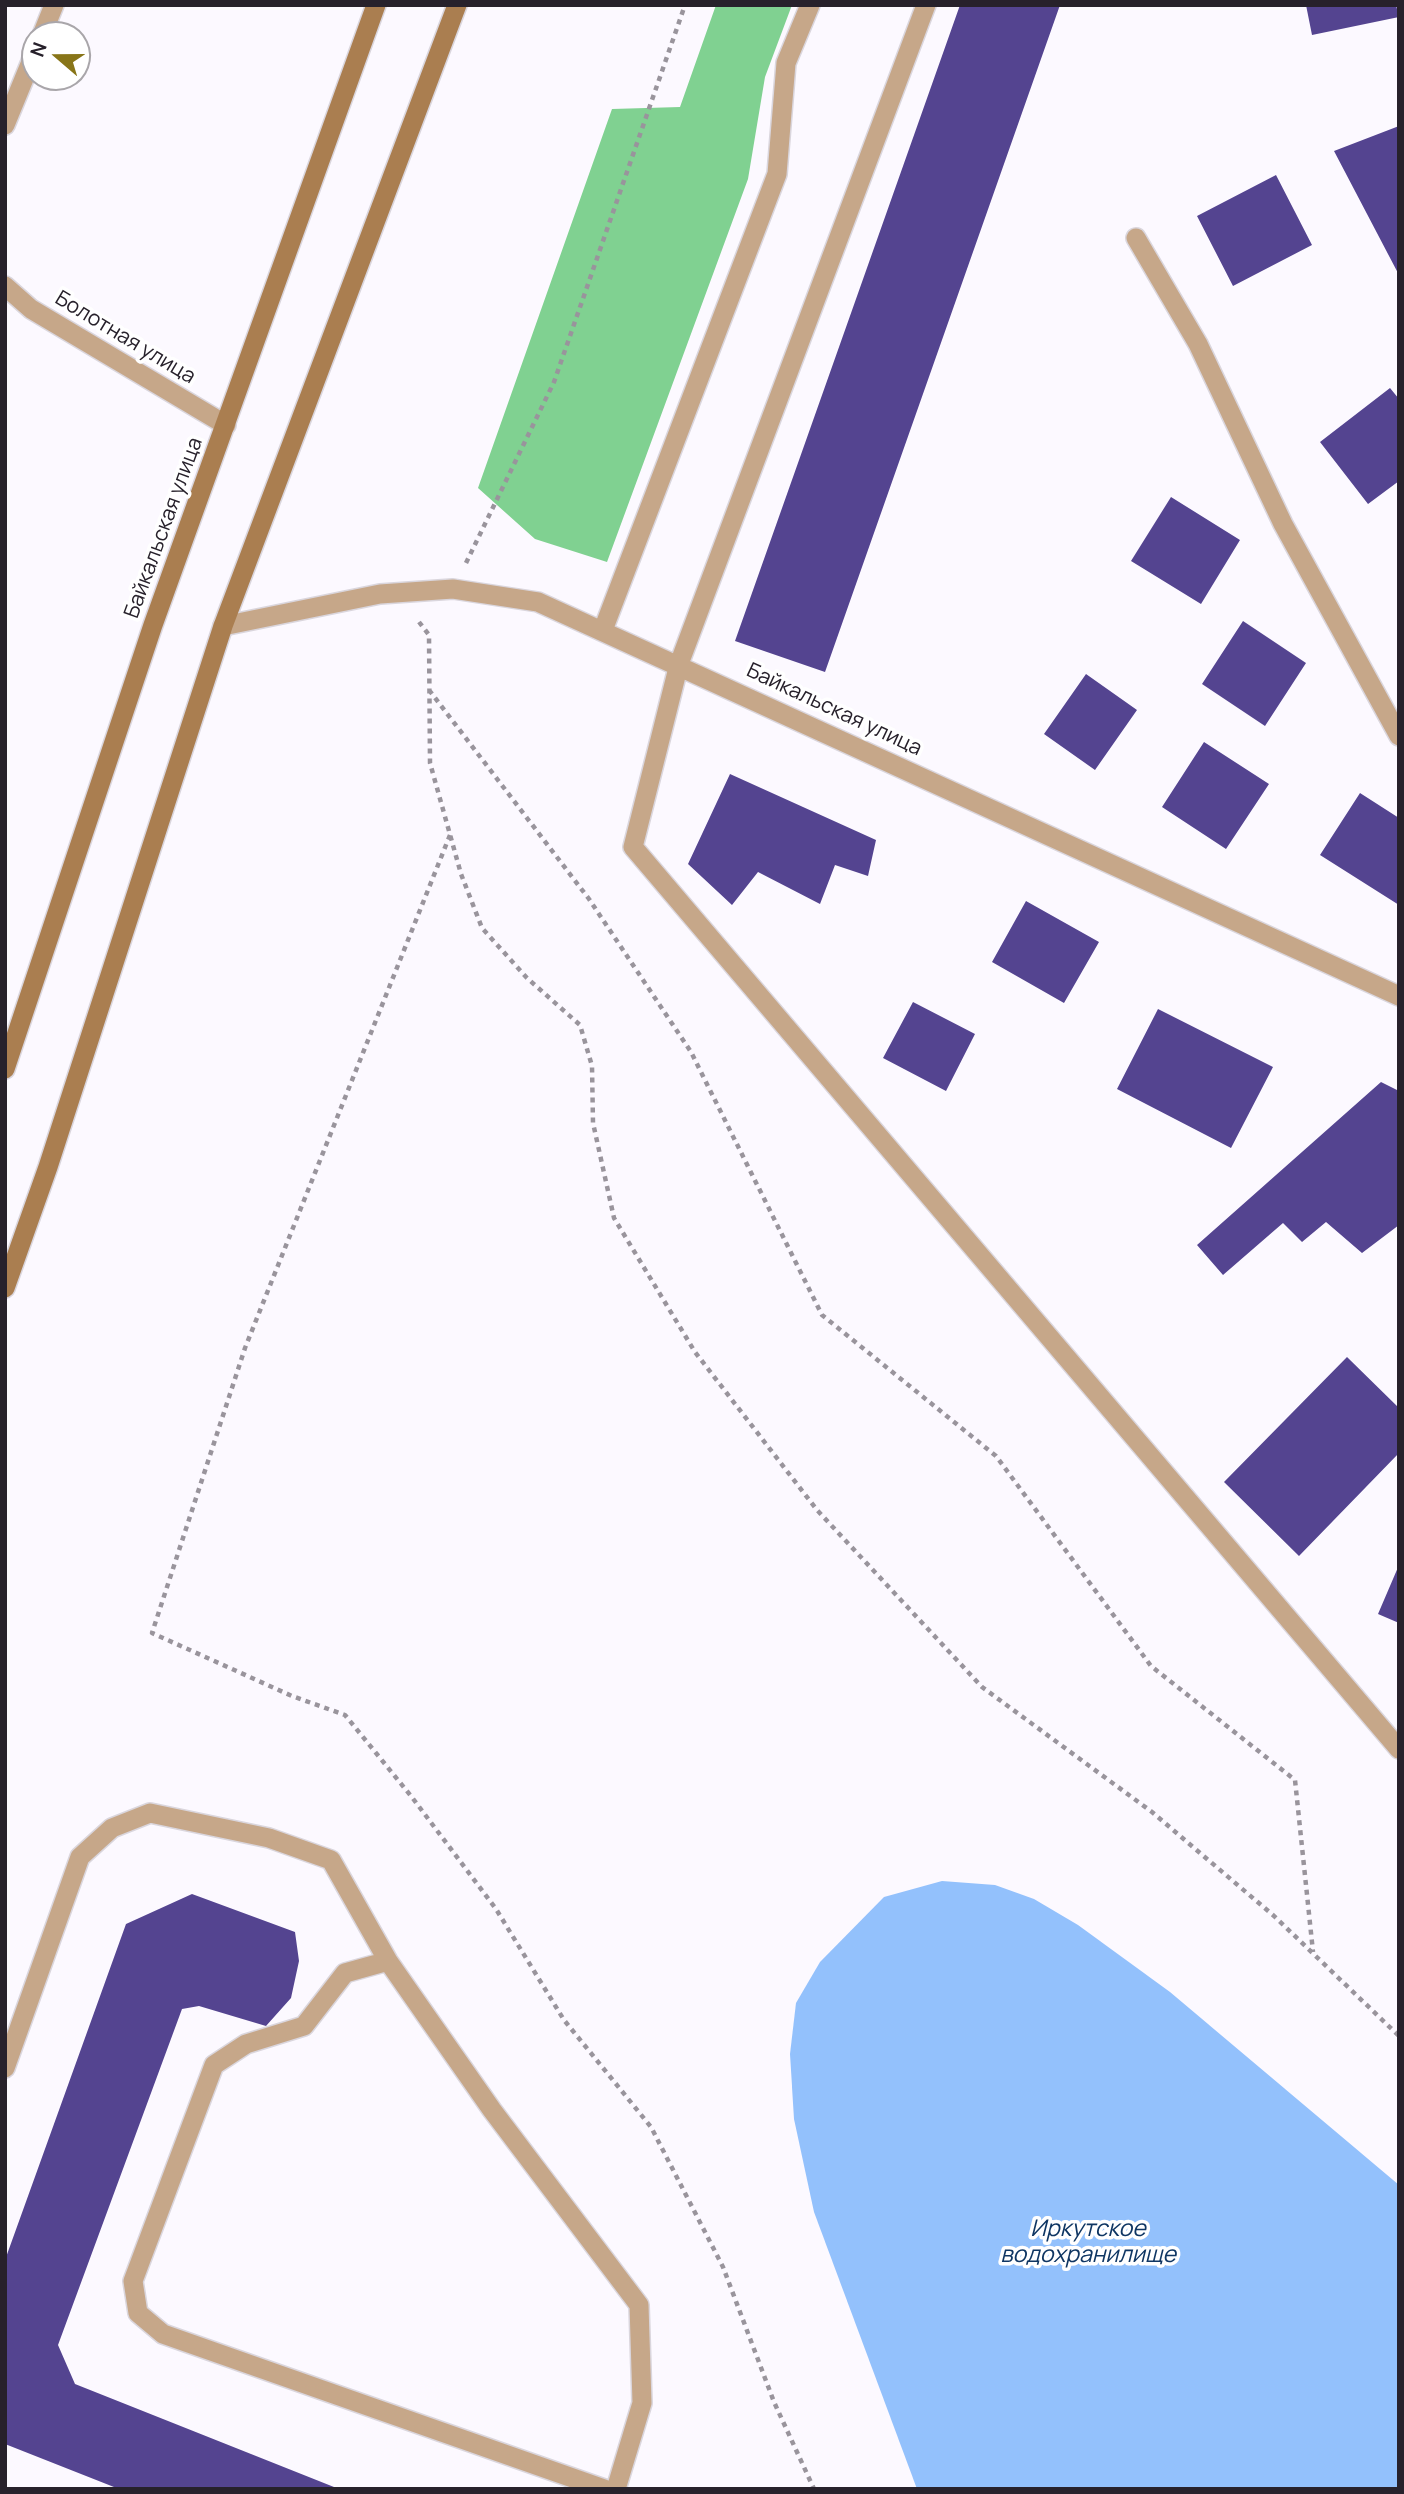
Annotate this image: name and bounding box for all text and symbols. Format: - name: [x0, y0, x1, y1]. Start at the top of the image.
- north arrow: [21, 21, 91, 91]
- text: N: [24, 39, 53, 60]
- street label: Болотная улица: [50, 286, 200, 390]
- street label: Байкальская улица: [120, 434, 208, 622]
- street label: Байкальская улица: [742, 658, 926, 762]
- water label: Иркутское водохранилище: [1000, 2216, 1176, 2270]

